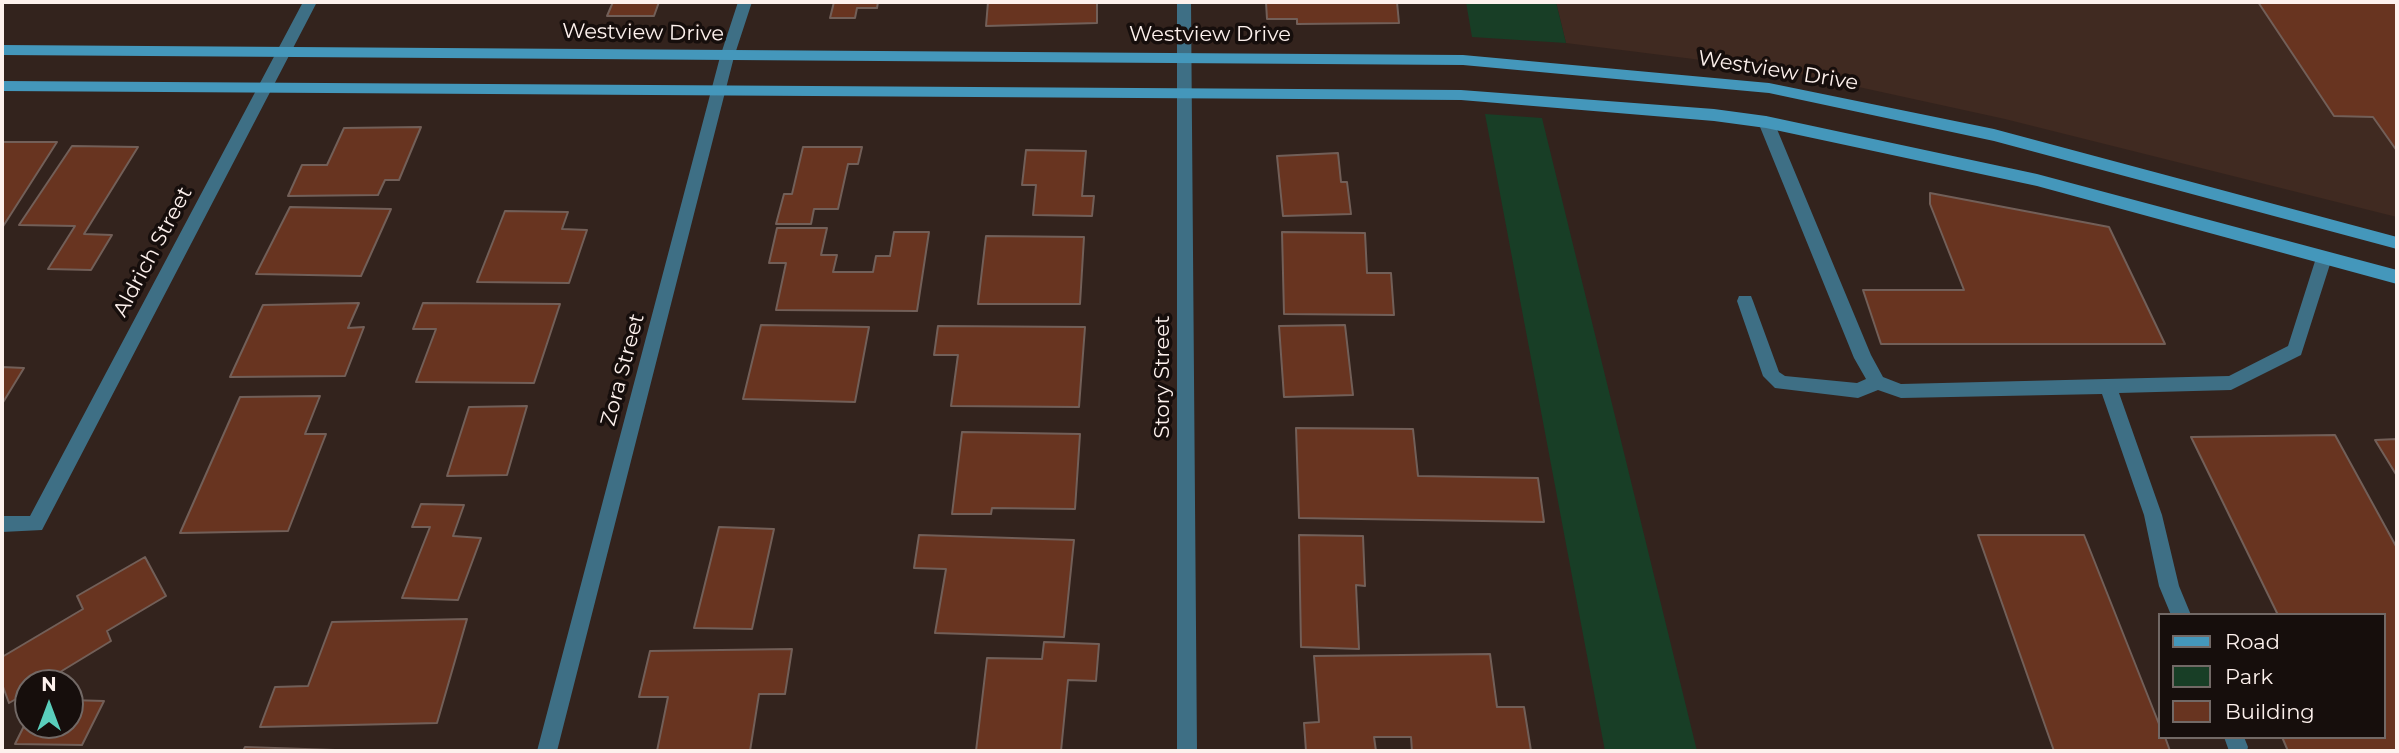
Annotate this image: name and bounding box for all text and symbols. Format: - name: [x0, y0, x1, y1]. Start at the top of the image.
- street label: Westview Drive: [562, 19, 724, 47]
- street label: Westview Drive: [1129, 22, 1291, 48]
- street label: Westview Drive: [1696, 46, 1860, 96]
- street label: Aldrich Street: [108, 183, 198, 321]
- street label: Zora Street: [596, 311, 650, 429]
- street label: Story Street: [1150, 316, 1176, 438]
- legend: [2158, 613, 2385, 739]
- text: Road: [2225, 629, 2280, 654]
- text: Park: [2225, 664, 2273, 689]
- north arrow: [14, 669, 84, 739]
- text: N: [41, 673, 57, 696]
- text: Building: [2225, 699, 2315, 724]

